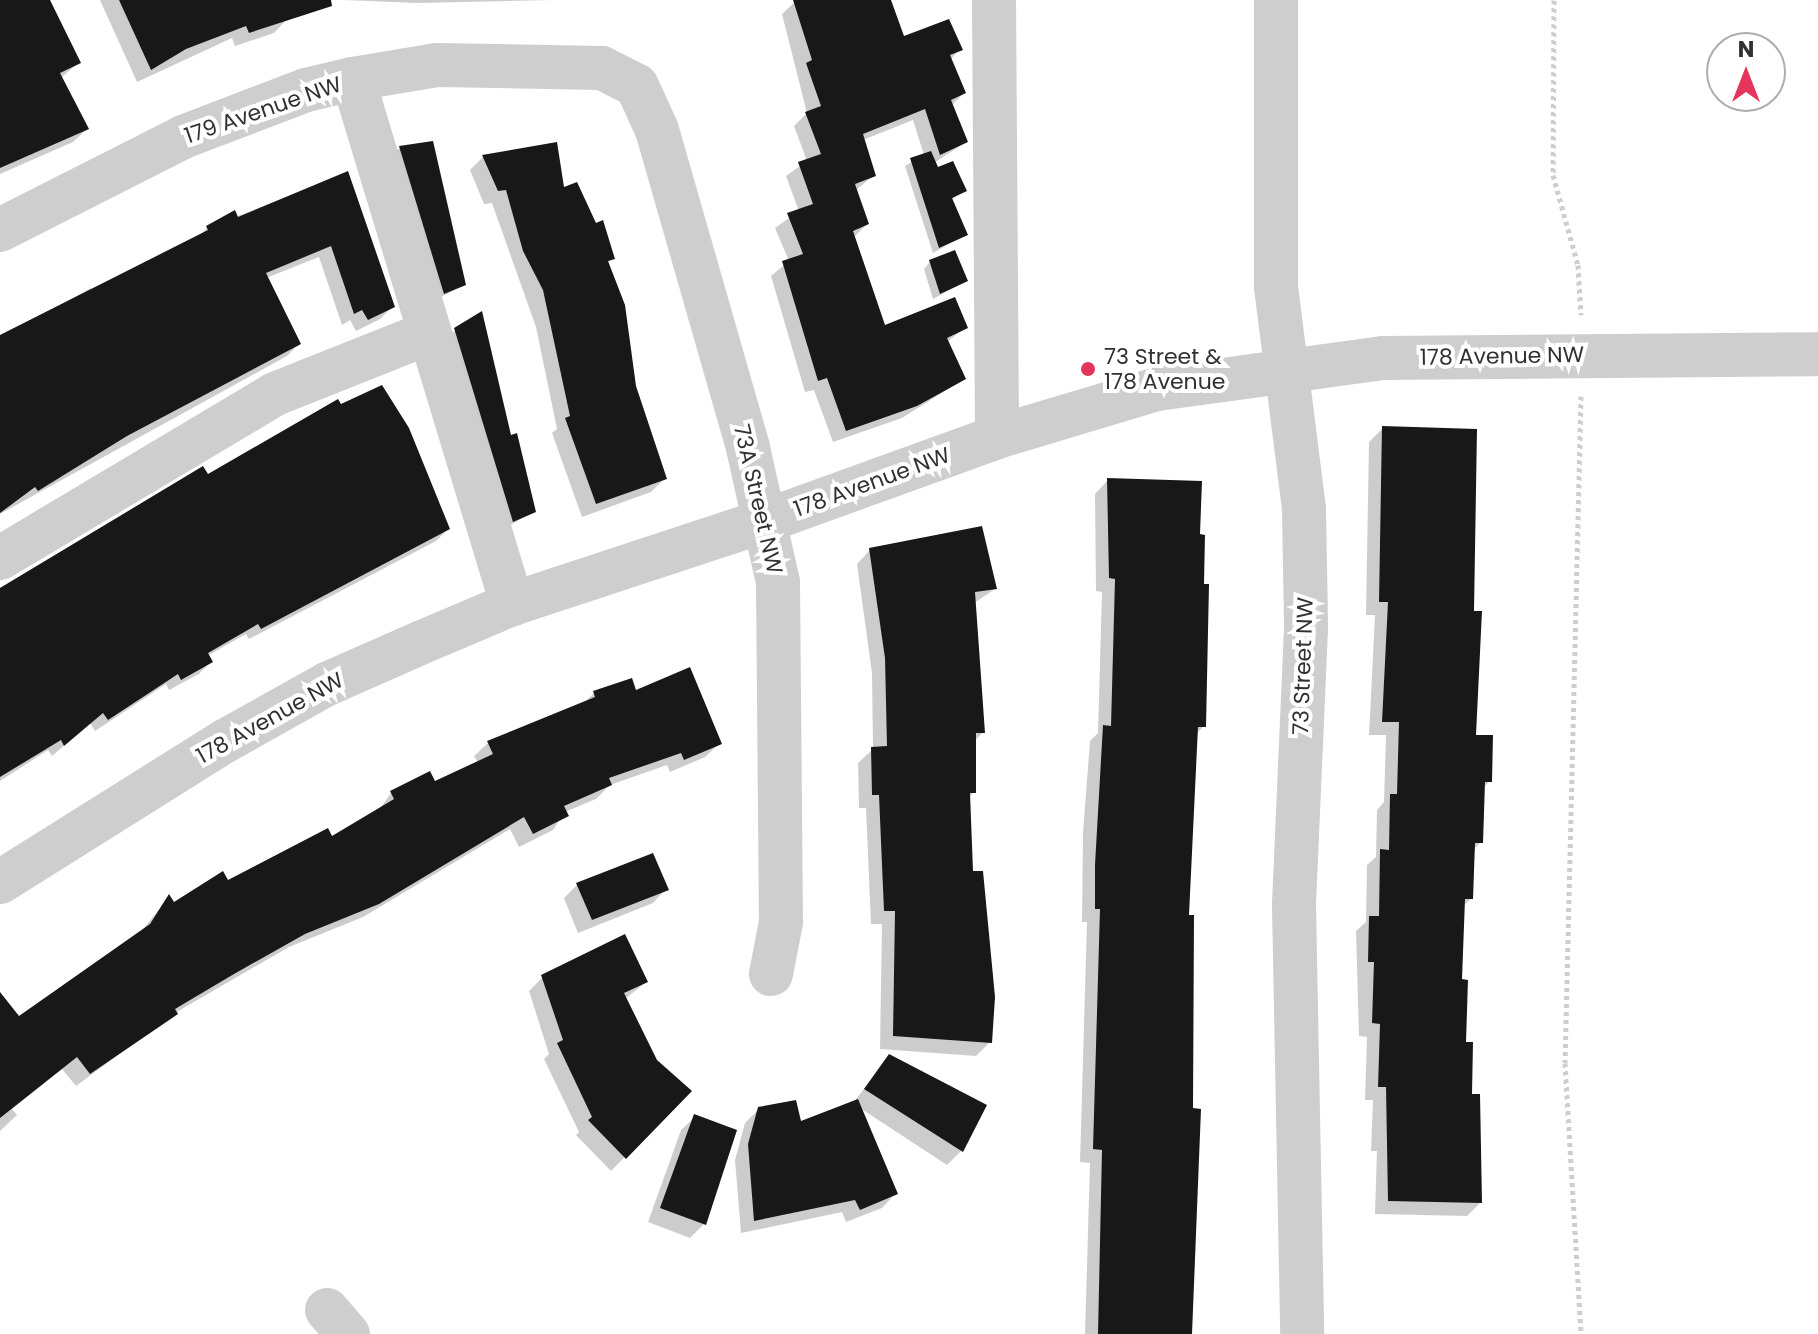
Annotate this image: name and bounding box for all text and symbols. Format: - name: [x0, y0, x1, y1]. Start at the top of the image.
- north arrow: [1706, 32, 1786, 112]
- text: N: [1738, 34, 1754, 65]
- street label: 179 Avenue NW: [181, 71, 345, 149]
- street label: 178 Avenue NW: [1420, 341, 1584, 371]
- place label: 73 Street & 178 Avenue: [1104, 343, 1225, 394]
- marker: 73 Street & 178 Avenue: [1079, 360, 1097, 378]
- street label: 73A Street NW: [728, 422, 788, 576]
- street label: 178 Avenue NW: [790, 442, 954, 522]
- street label: 73 Street NW: [1287, 597, 1319, 735]
- street label: 178 Avenue NW: [192, 667, 348, 769]

